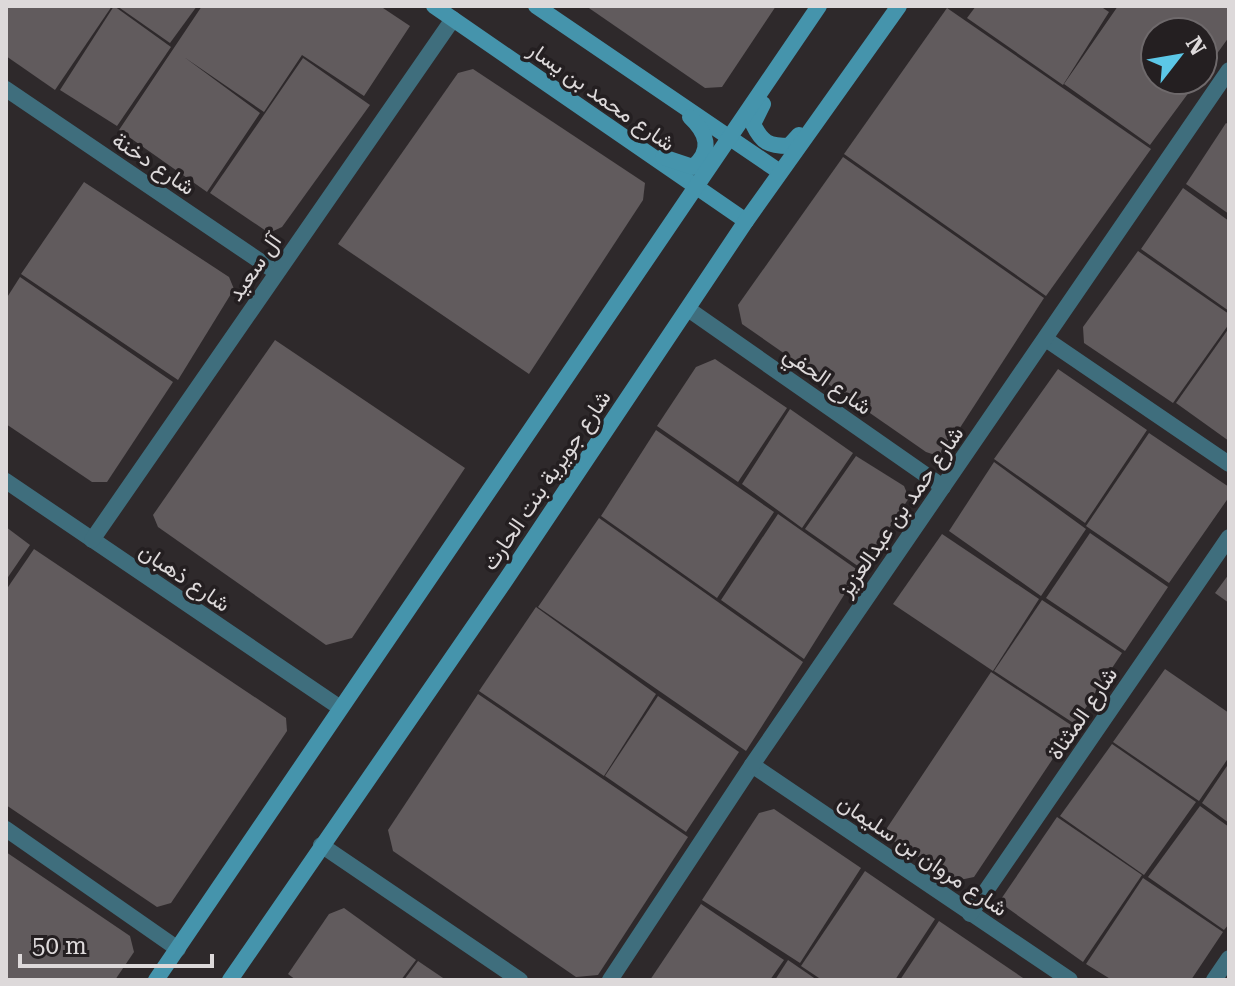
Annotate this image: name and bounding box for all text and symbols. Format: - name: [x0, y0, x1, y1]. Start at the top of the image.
- north arrow: [1139, 16, 1219, 96]
- text: N: [1181, 32, 1211, 60]
- street label: شارع محمد بن يسار: [522, 36, 680, 158]
- street label: شارع دخنة: [107, 127, 200, 202]
- street label: آل سعيد: [222, 228, 287, 306]
- street label: شارع الحفي: [776, 341, 876, 425]
- street label: شارع جويرية بنت الحارث: [477, 386, 618, 576]
- street label: شارع حمد بن عبدالعزيز: [832, 421, 970, 603]
- street label: شارع ذهبان: [134, 538, 235, 618]
- street label: شارع المثناة: [1042, 662, 1124, 765]
- street label: شارع مروان بن سليمان: [832, 790, 1012, 923]
- scale bar: [20, 918, 212, 968]
- text: 50 m: [32, 932, 87, 960]

